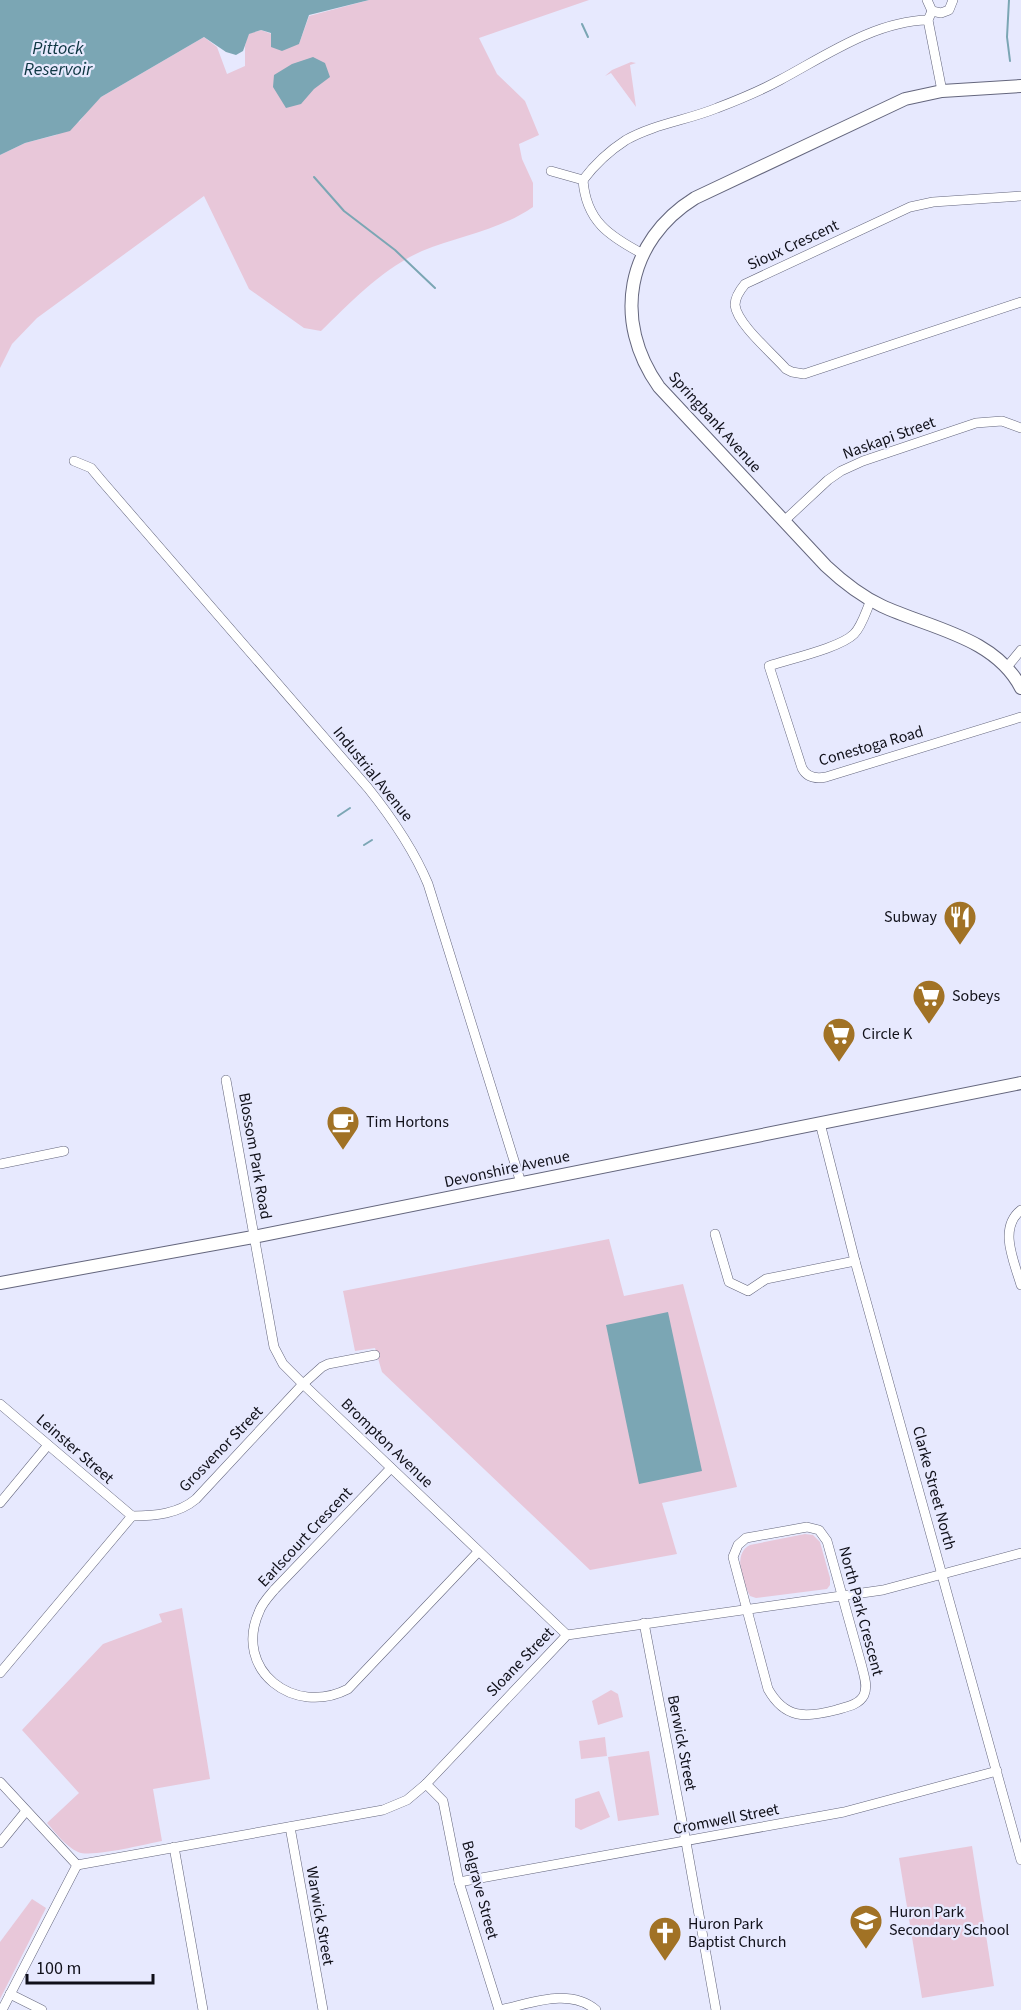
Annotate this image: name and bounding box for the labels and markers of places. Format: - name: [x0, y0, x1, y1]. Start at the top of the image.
- restaurant icon: Subway: [942, 899, 978, 946]
- place label: Subway: [884, 906, 938, 928]
- supermarket icon: Sobeys: [911, 978, 947, 1025]
- place label: Sobeys: [952, 985, 1001, 1007]
- supermarket icon: Circle K: [821, 1016, 857, 1063]
- place label: Circle K: [862, 1023, 913, 1045]
- cafe icon: Tim Hortons: [325, 1104, 361, 1151]
- place label: Tim Hortons: [366, 1111, 449, 1133]
- place label: Huron Park Secondary School: [889, 1901, 1009, 1941]
- school or university icon: Huron Park Secondary School: [848, 1903, 884, 1950]
- place label: Huron Park Baptist Church: [688, 1913, 786, 1953]
- church icon: Huron Park Baptist Church: [647, 1915, 683, 1962]

